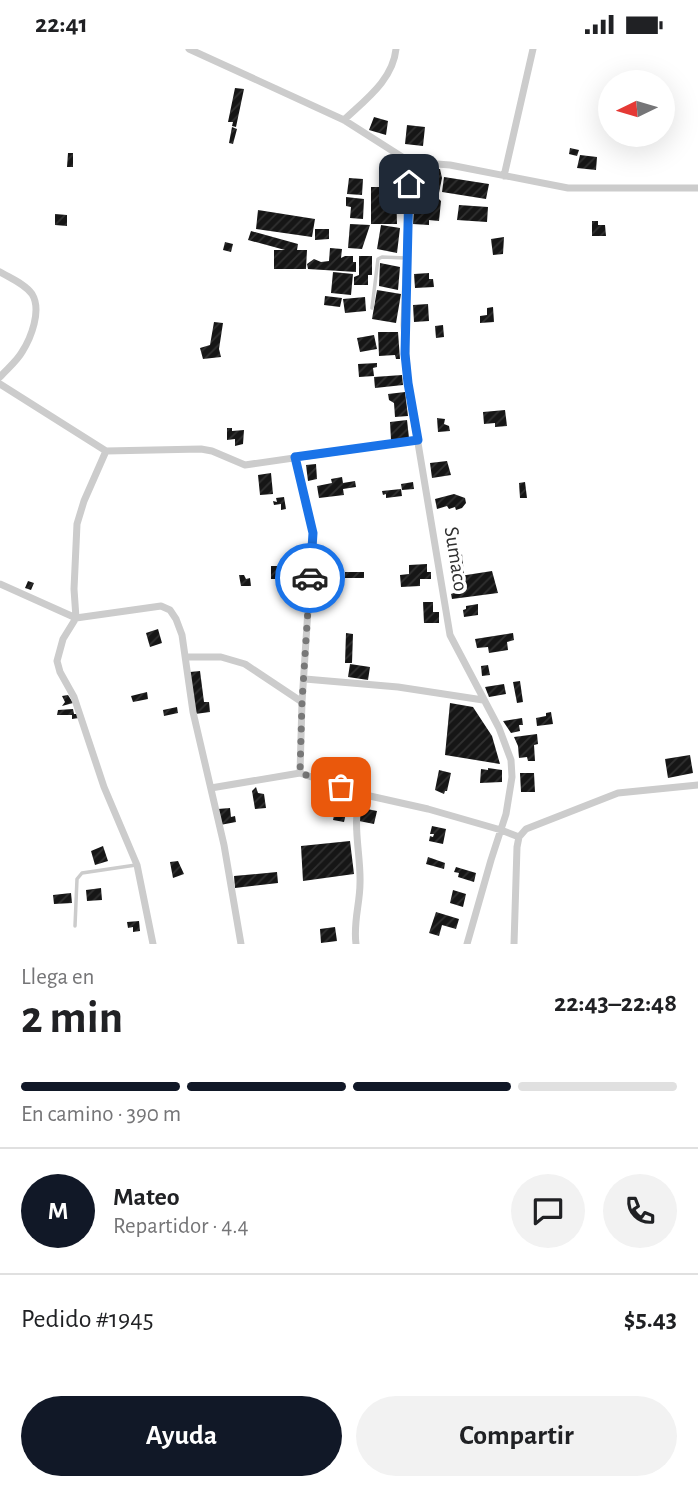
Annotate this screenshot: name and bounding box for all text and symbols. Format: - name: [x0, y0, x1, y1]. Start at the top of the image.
- text: 22:41: [35, 11, 88, 37]
- north arrow: [598, 70, 676, 147]
- map controls: [598, 70, 675, 147]
- pin: [379, 154, 439, 214]
- icon: home: [390, 165, 428, 203]
- street label: Sumaco: [441, 525, 471, 593]
- courier: [275, 543, 345, 613]
- icon: car: [291, 559, 329, 597]
- pin: [311, 757, 371, 817]
- icon: bag: [322, 768, 360, 806]
- text: Llega en: [21, 966, 94, 989]
- text: 22:43–22:48: [554, 990, 677, 1016]
- text: 2 min: [21, 995, 123, 1041]
- text: En camino · 390 m: [21, 1103, 181, 1126]
- button: chat: [511, 1174, 585, 1248]
- button: phone: [603, 1174, 677, 1248]
- text: Mateo: [113, 1184, 180, 1210]
- text: M: [48, 1198, 68, 1224]
- text: Repartidor · 4.4: [113, 1215, 249, 1238]
- text: Pedido #1945: [21, 1306, 154, 1332]
- text: $5.43: [624, 1306, 677, 1332]
- button: Ayuda: [21, 1396, 342, 1476]
- button: Compartir: [356, 1396, 677, 1476]

